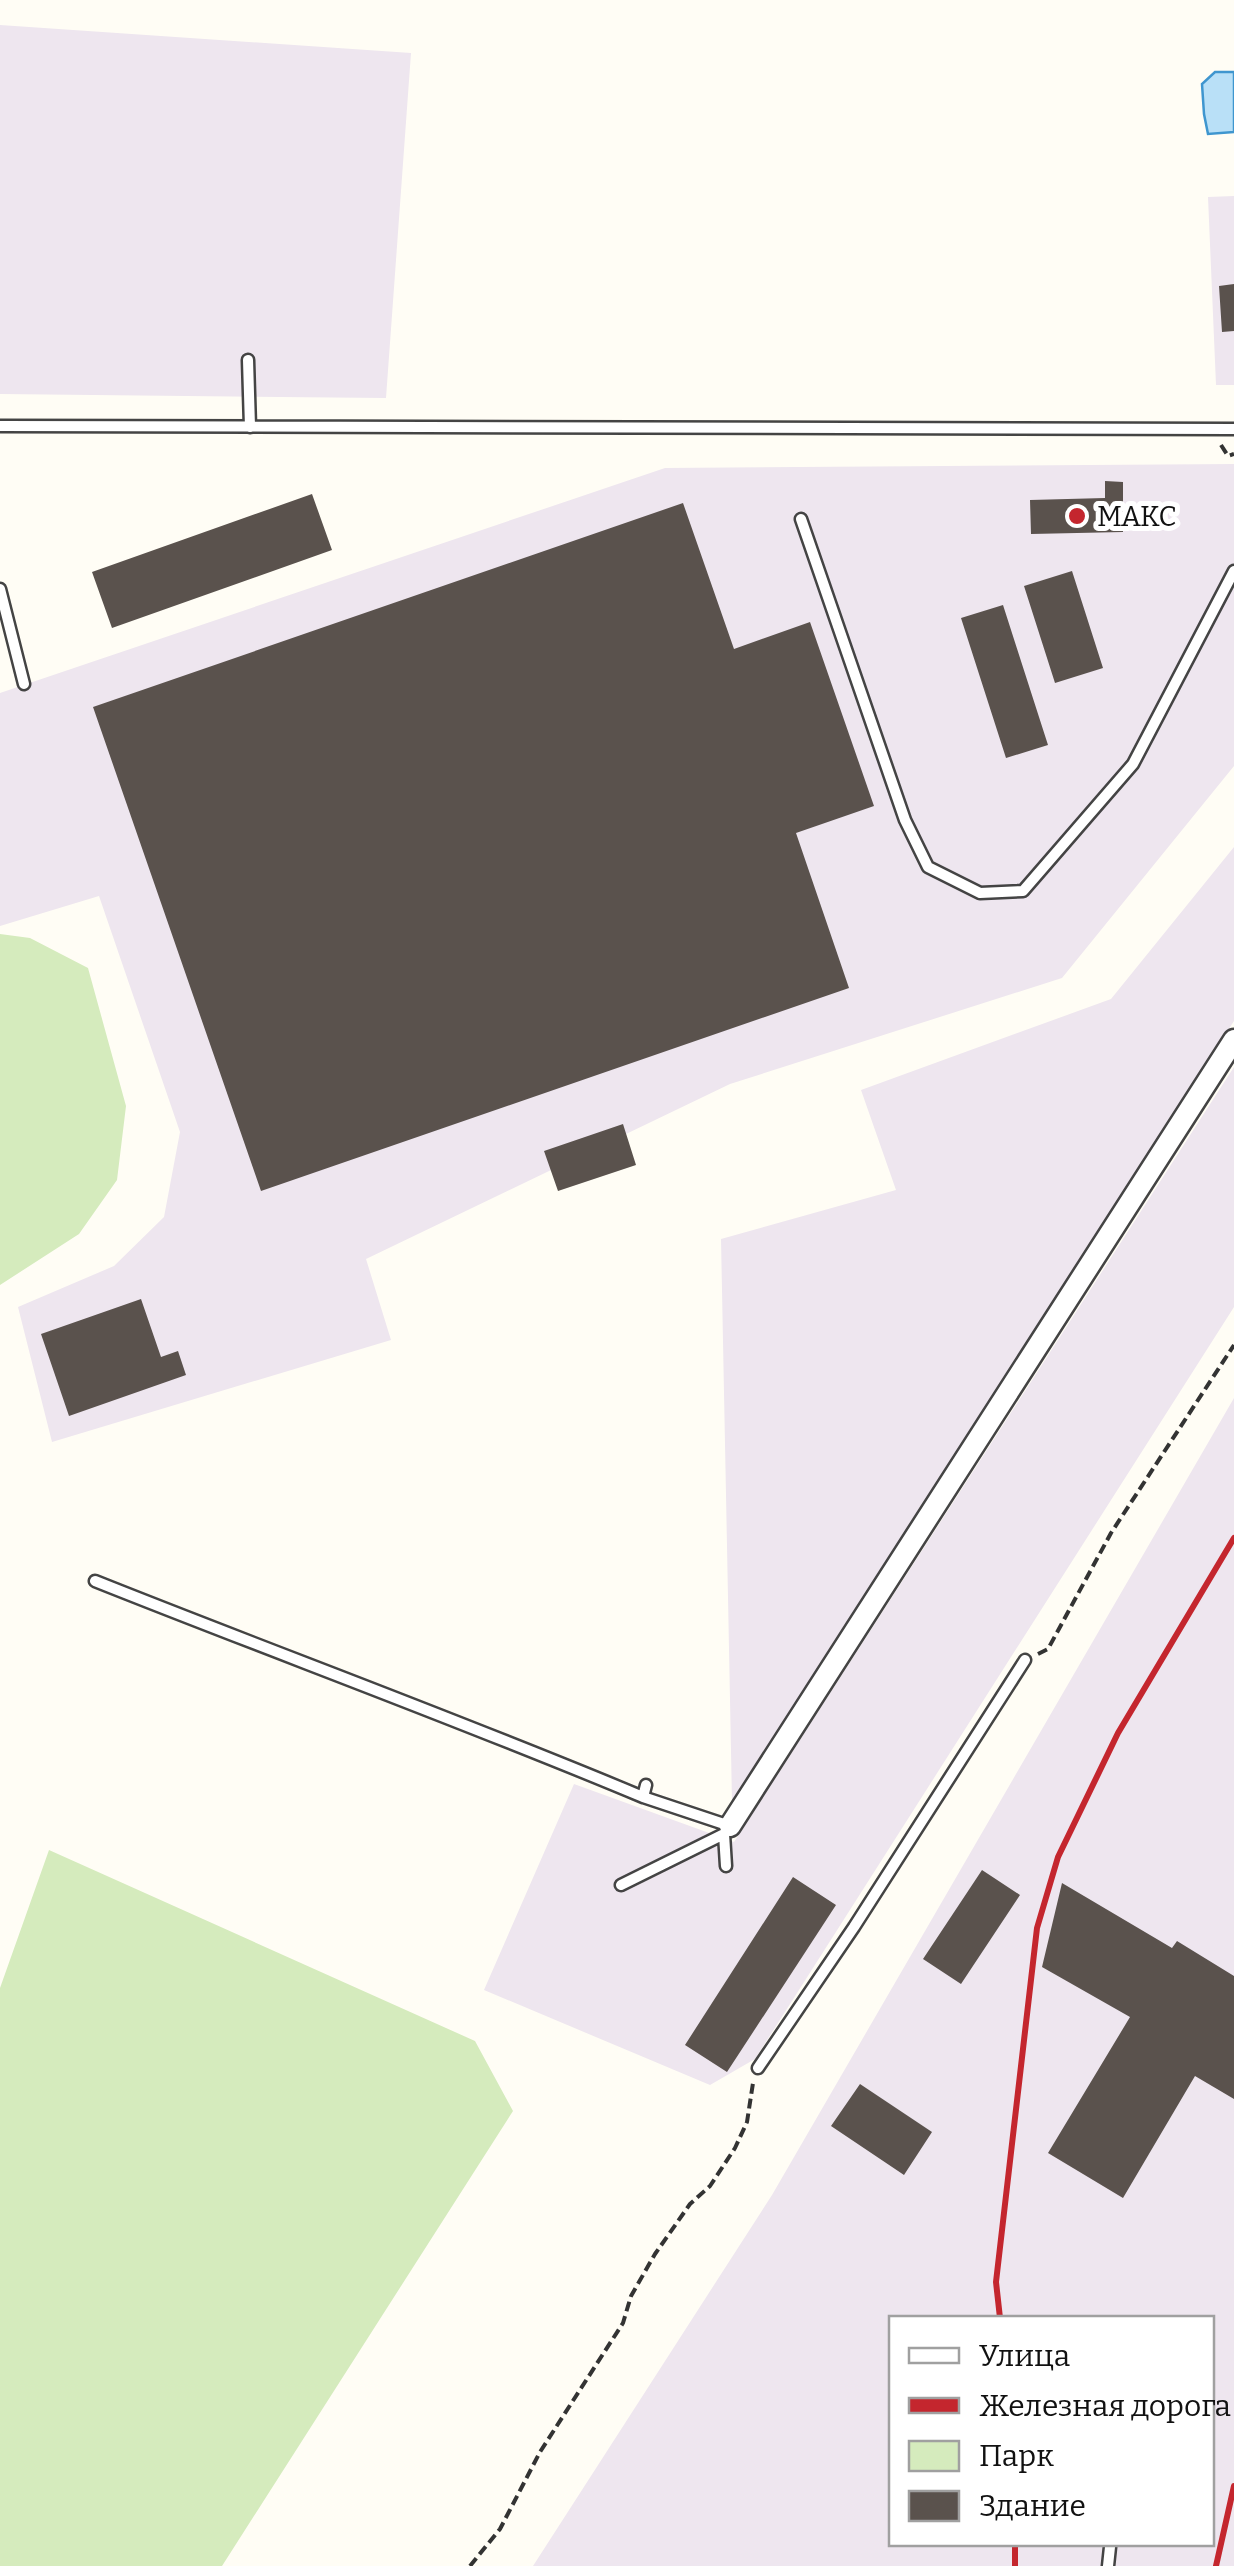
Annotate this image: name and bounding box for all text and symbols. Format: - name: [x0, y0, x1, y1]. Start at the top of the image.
- place label: МАКС: [1097, 500, 1176, 533]
- marker: МАКС: [1066, 505, 1088, 527]
- legend: [889, 2316, 1214, 2546]
- text: Улица: [979, 2338, 1070, 2374]
- text: Железная дорога: [979, 2388, 1231, 2424]
- text: Парк: [979, 2438, 1054, 2474]
- text: Здание: [979, 2488, 1086, 2524]

